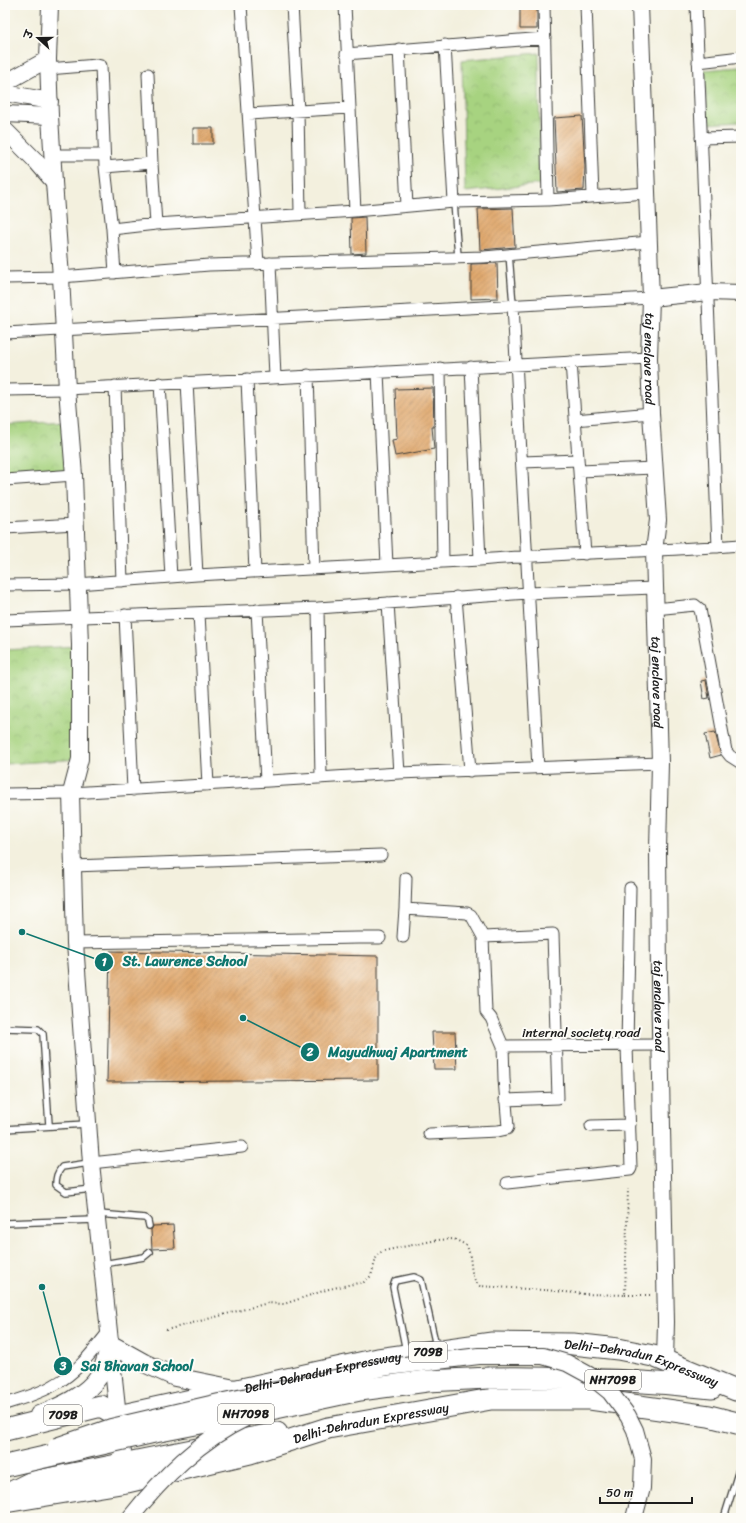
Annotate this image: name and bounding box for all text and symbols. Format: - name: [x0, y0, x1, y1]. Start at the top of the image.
- north arrow: [18, 18, 58, 58]
- text: उ: [19, 26, 40, 42]
- street label: taj enclave road: [637, 312, 662, 406]
- street label: taj enclave road: [645, 636, 671, 730]
- callout: St. Lawrence School: [94, 949, 255, 975]
- text: St. Lawrence School: [121, 949, 249, 974]
- text: 1: [101, 951, 107, 973]
- street label: taj enclave road: [647, 960, 672, 1053]
- street label: internal society road: [522, 1021, 641, 1044]
- callout: Mayudhwaj Apartment: [300, 1039, 475, 1065]
- text: Mayudhwaj Apartment: [327, 1040, 469, 1065]
- text: 2: [306, 1041, 314, 1063]
- street label: Delhi–Dehradun Expressway: [564, 1332, 722, 1393]
- road number: 709B: [409, 1342, 447, 1362]
- street label: Delhi–Dehradun Expressway: [242, 1344, 403, 1400]
- callout: Sai Bhavan School: [53, 1353, 202, 1379]
- text: Sai Bhavan School: [80, 1354, 194, 1379]
- text: 3: [59, 1355, 67, 1377]
- road number: NH709B: [585, 1370, 641, 1390]
- street label: Delhi-Dehradun Expressway: [290, 1395, 451, 1450]
- road number: NH709B: [218, 1404, 274, 1424]
- road number: 709B: [44, 1405, 82, 1425]
- scale bar: [600, 1479, 692, 1505]
- text: 50 m: [606, 1482, 633, 1504]

